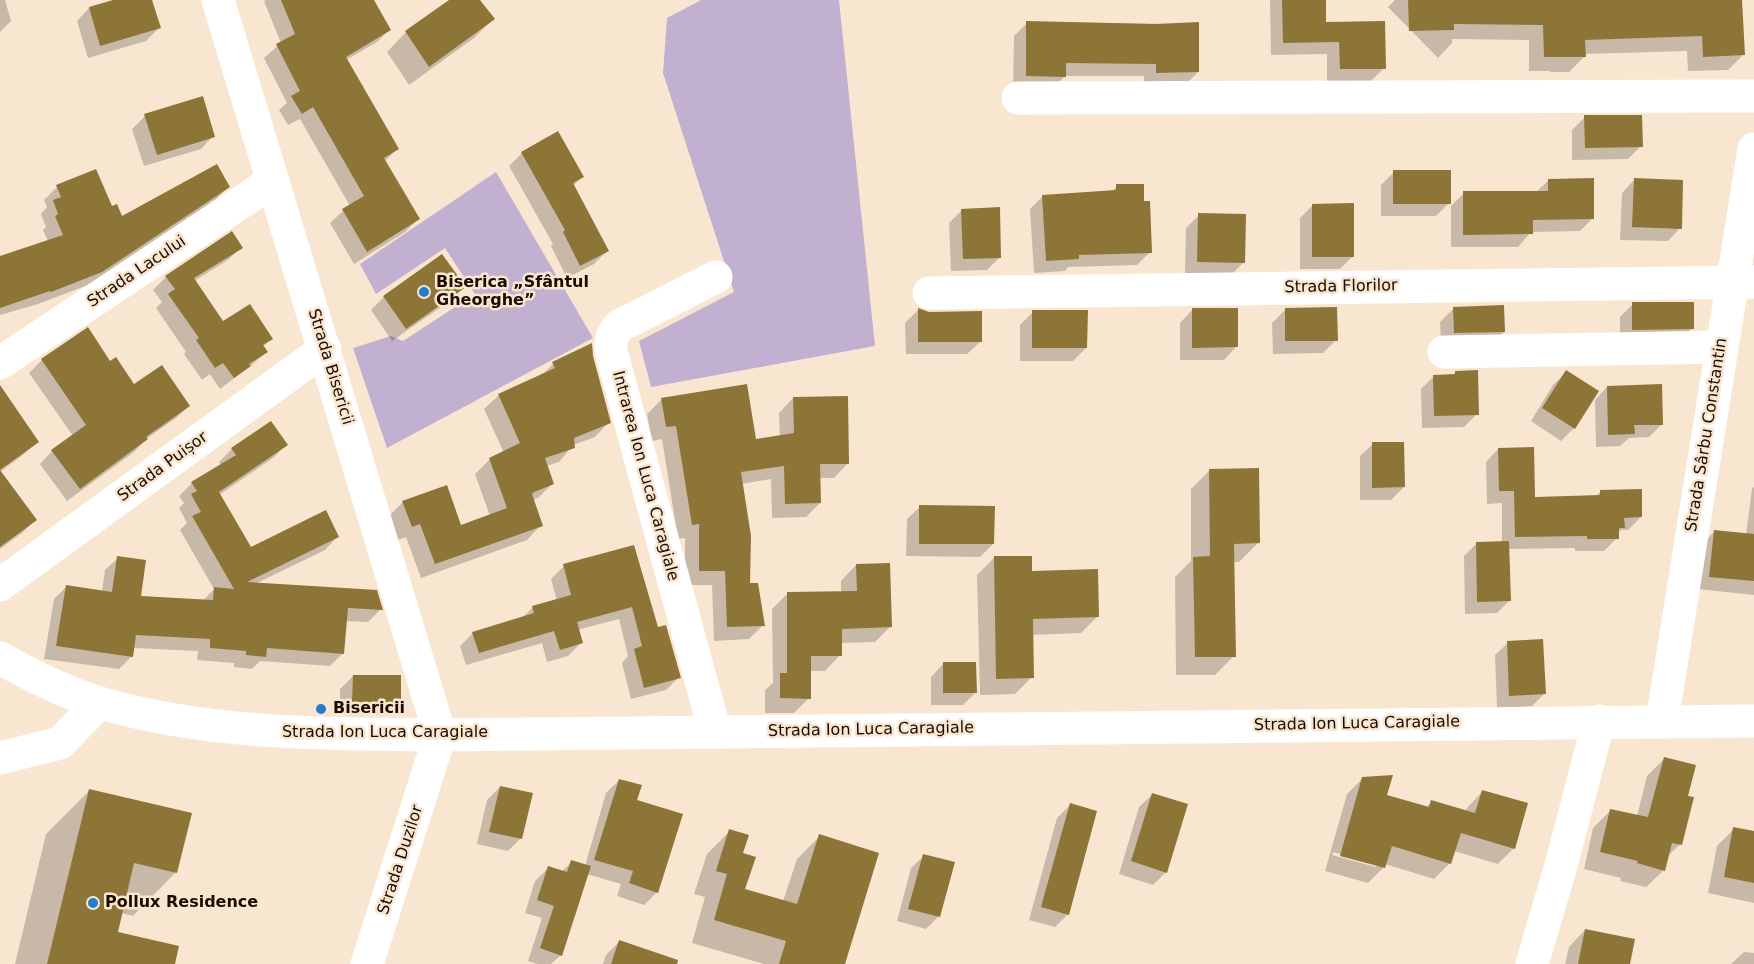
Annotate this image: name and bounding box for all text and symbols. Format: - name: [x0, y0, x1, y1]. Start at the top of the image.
- street label: Strada Lacului: [84, 232, 190, 312]
- place label: Biserica „Sfântul Gheorghe”: [436, 273, 589, 311]
- street label: Strada Florilor: [1284, 276, 1398, 298]
- marker: Biserica „Sfântul Gheorghe”: [417, 285, 431, 299]
- street label: Strada Bisericii: [303, 307, 357, 427]
- street label: Strada Sârbu Constantin: [1682, 337, 1732, 533]
- street label: Intrarea Ion Luca Caragiale: [608, 369, 682, 583]
- street label: Strada Puișor: [114, 428, 212, 506]
- place label: Bisericii: [333, 699, 405, 719]
- marker: Bisericii: [314, 702, 328, 716]
- street label: Strada Ion Luca Caragiale: [1254, 713, 1460, 735]
- street label: Strada Ion Luca Caragiale: [768, 719, 974, 741]
- street label: Strada Ion Luca Caragiale: [282, 723, 488, 743]
- street label: Strada Duzilor: [374, 803, 428, 917]
- place label: Pollux Residence: [105, 893, 258, 913]
- marker: Pollux Residence: [86, 896, 100, 910]

